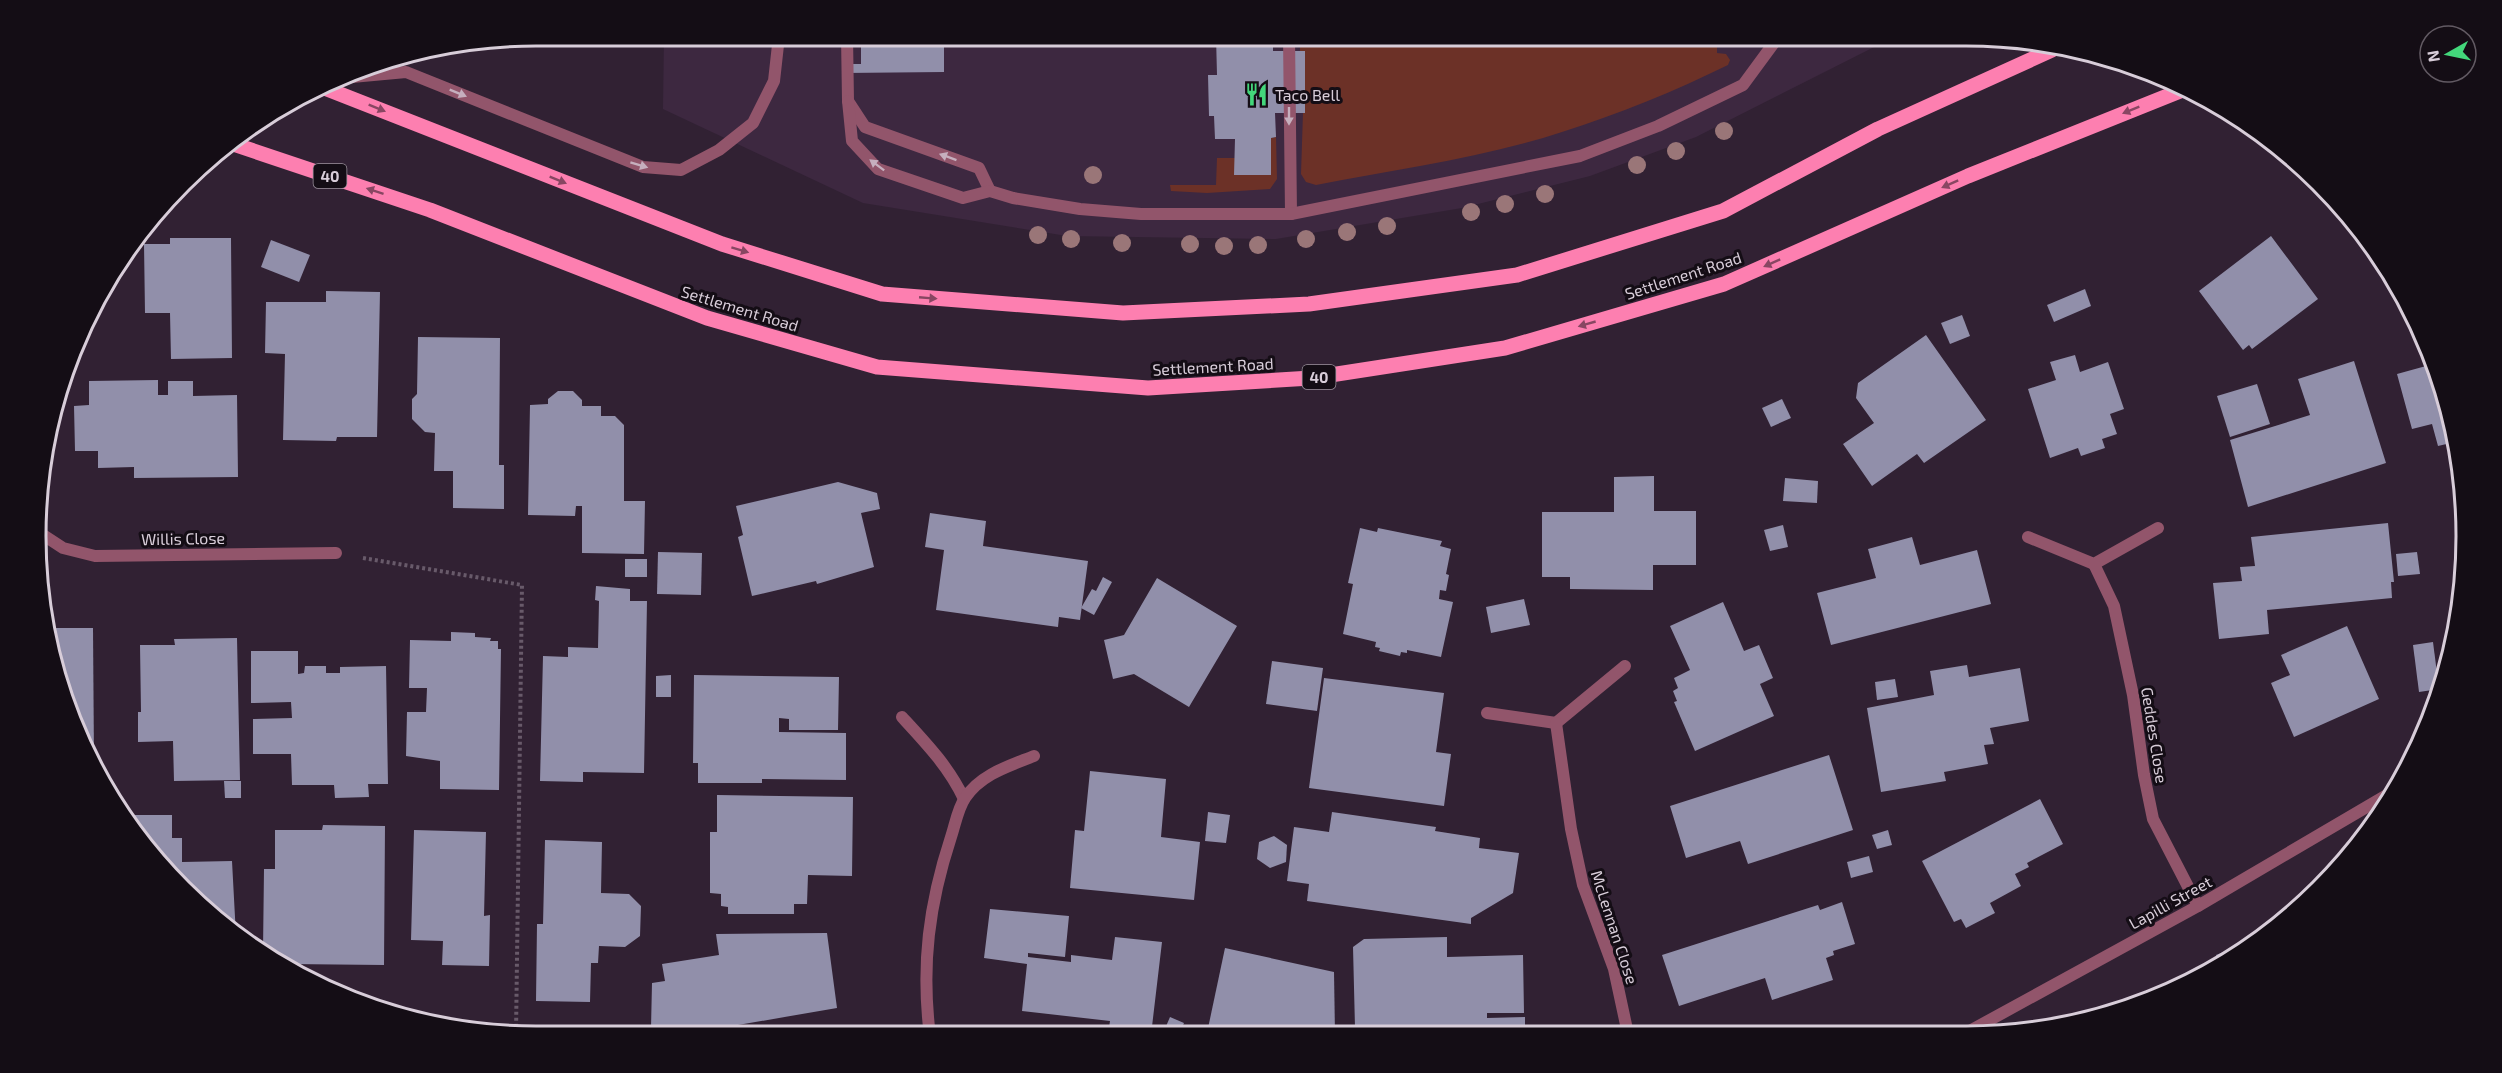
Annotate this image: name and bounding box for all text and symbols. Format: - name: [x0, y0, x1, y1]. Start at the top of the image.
- north arrow: [2418, 24, 2478, 84]
- text: N: [2422, 49, 2443, 64]
- restaurant icon: Taco Bell: [1244, 81, 1270, 107]
- place label: Taco Bell: [1275, 85, 1340, 104]
- one-way arrow: [449, 88, 467, 98]
- one-way arrow: [368, 103, 386, 113]
- one-way arrow: [1284, 106, 1294, 125]
- one-way arrow: [2122, 106, 2140, 115]
- one-way arrow: [939, 151, 957, 161]
- one-way arrow: [869, 159, 885, 171]
- one-way arrow: [630, 161, 648, 170]
- road number: 40: [314, 164, 346, 188]
- one-way arrow: [549, 176, 567, 186]
- one-way arrow: [1941, 179, 1959, 189]
- one-way arrow: [366, 186, 384, 196]
- one-way arrow: [731, 246, 749, 255]
- street label: Settlement Road: [1622, 247, 1744, 303]
- one-way arrow: [1764, 259, 1781, 268]
- street label: Settlement Road: [679, 281, 801, 335]
- one-way arrow: [919, 293, 938, 302]
- one-way arrow: [1578, 320, 1596, 329]
- street label: Settlement Road: [1152, 353, 1274, 379]
- road number: 40: [1302, 365, 1336, 389]
- street label: Willis Close: [141, 528, 225, 548]
- street label: Geddes Close: [2138, 686, 2172, 784]
- street label: McLennan Close: [1588, 868, 1642, 986]
- street label: Lapilli Street: [2125, 871, 2215, 933]

